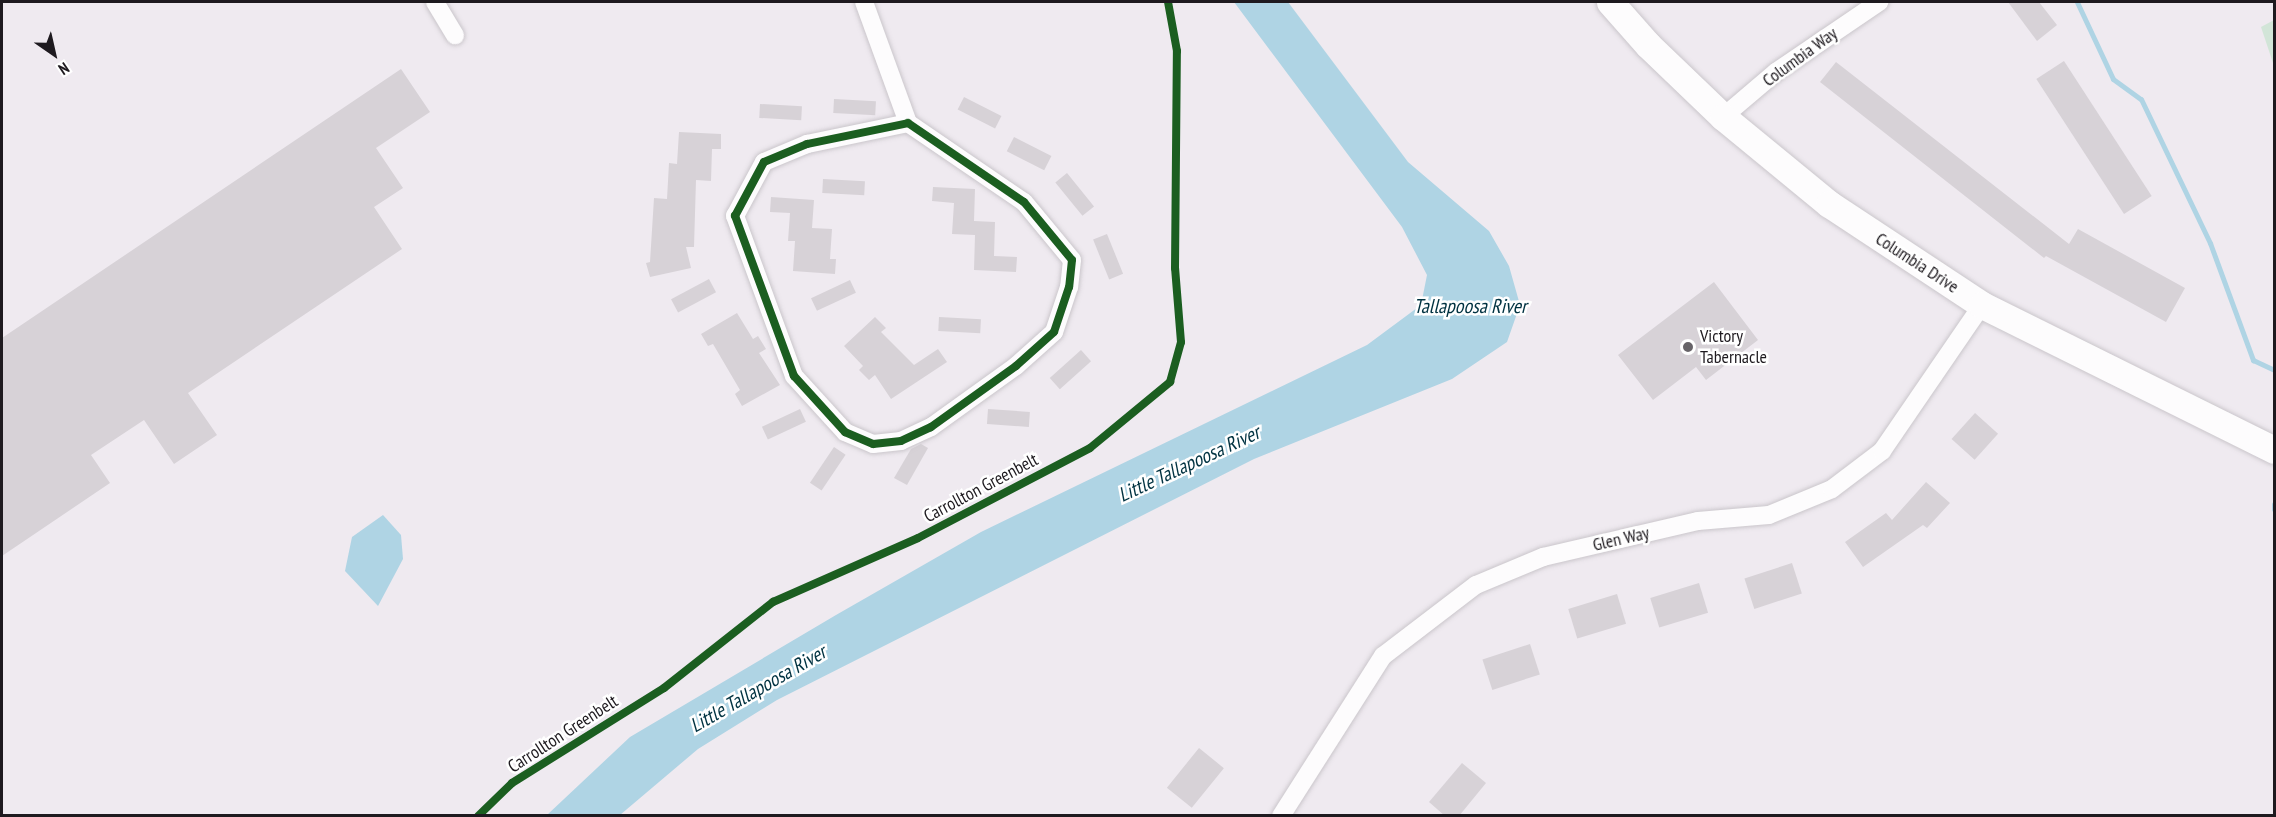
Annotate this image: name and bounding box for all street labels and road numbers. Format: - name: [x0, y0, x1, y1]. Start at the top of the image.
- street label: Columbia Way: [1758, 23, 1842, 91]
- street label: Columbia Drive: [1871, 228, 1963, 298]
- street label: Carrollton Greenbelt: [920, 449, 1042, 527]
- street label: Glen Way: [1590, 522, 1652, 556]
- street label: Carrollton Greenbelt: [504, 691, 622, 777]

